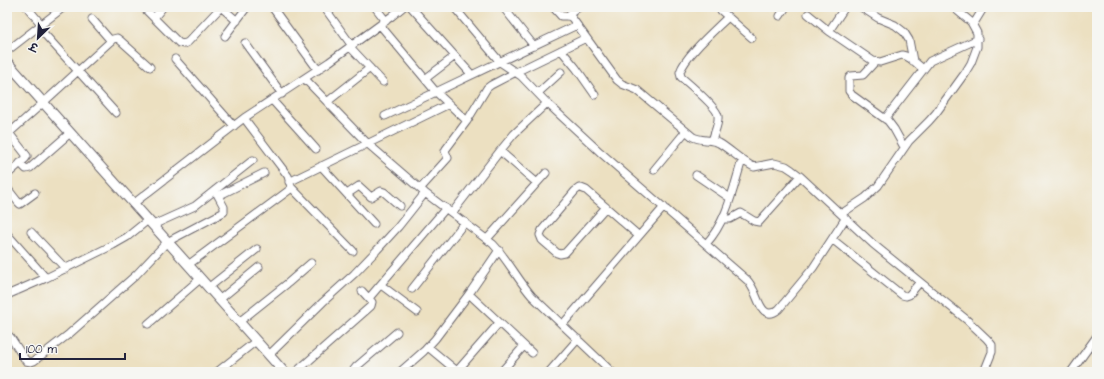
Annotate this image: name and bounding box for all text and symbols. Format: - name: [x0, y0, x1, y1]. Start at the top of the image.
- north arrow: [18, 18, 58, 58]
- text: उ: [26, 38, 41, 55]
- scale bar: [20, 335, 125, 361]
- text: 100 m: [26, 341, 57, 358]

